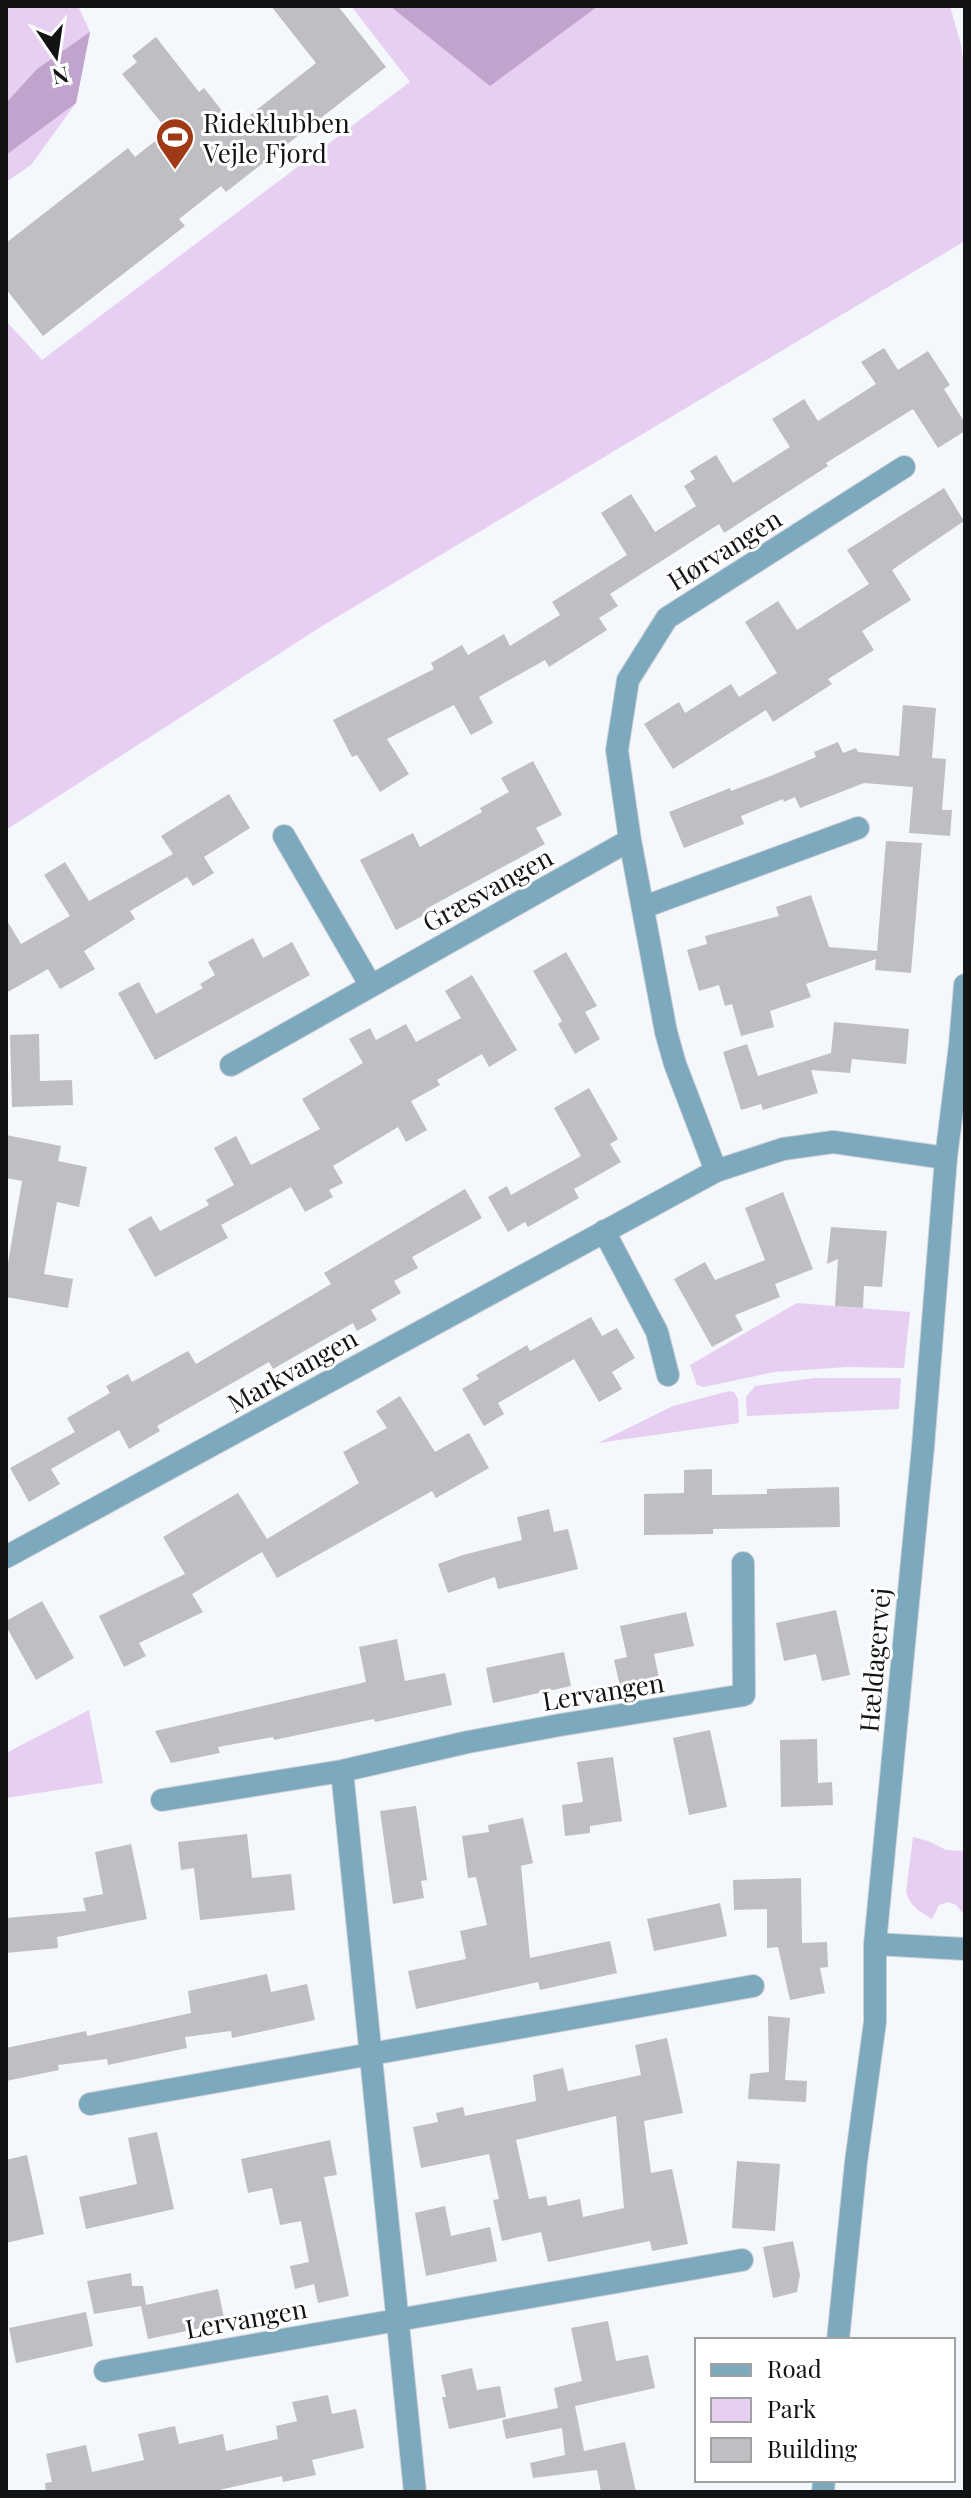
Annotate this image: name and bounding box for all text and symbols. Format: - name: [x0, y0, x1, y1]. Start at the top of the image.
- north arrow: [16, 16, 96, 96]
- text: N: [50, 60, 72, 93]
- place label: Rideklubben Vejle Fjord: [202, 105, 350, 170]
- sports icon: Rideklubben Vejle Fjord: [154, 116, 196, 171]
- street label: Hørvangen: [660, 500, 788, 598]
- street label: Græsvangen: [416, 839, 559, 939]
- street label: Markvangen: [221, 1320, 364, 1420]
- street label: Hældagervej: [850, 1586, 898, 1734]
- street label: Lervangen: [540, 1664, 667, 1718]
- street label: Lervangen: [182, 2290, 310, 2346]
- legend: [695, 2338, 955, 2482]
- text: Road: [767, 2352, 822, 2384]
- text: Park: [767, 2392, 817, 2424]
- text: Building: [767, 2432, 858, 2464]

